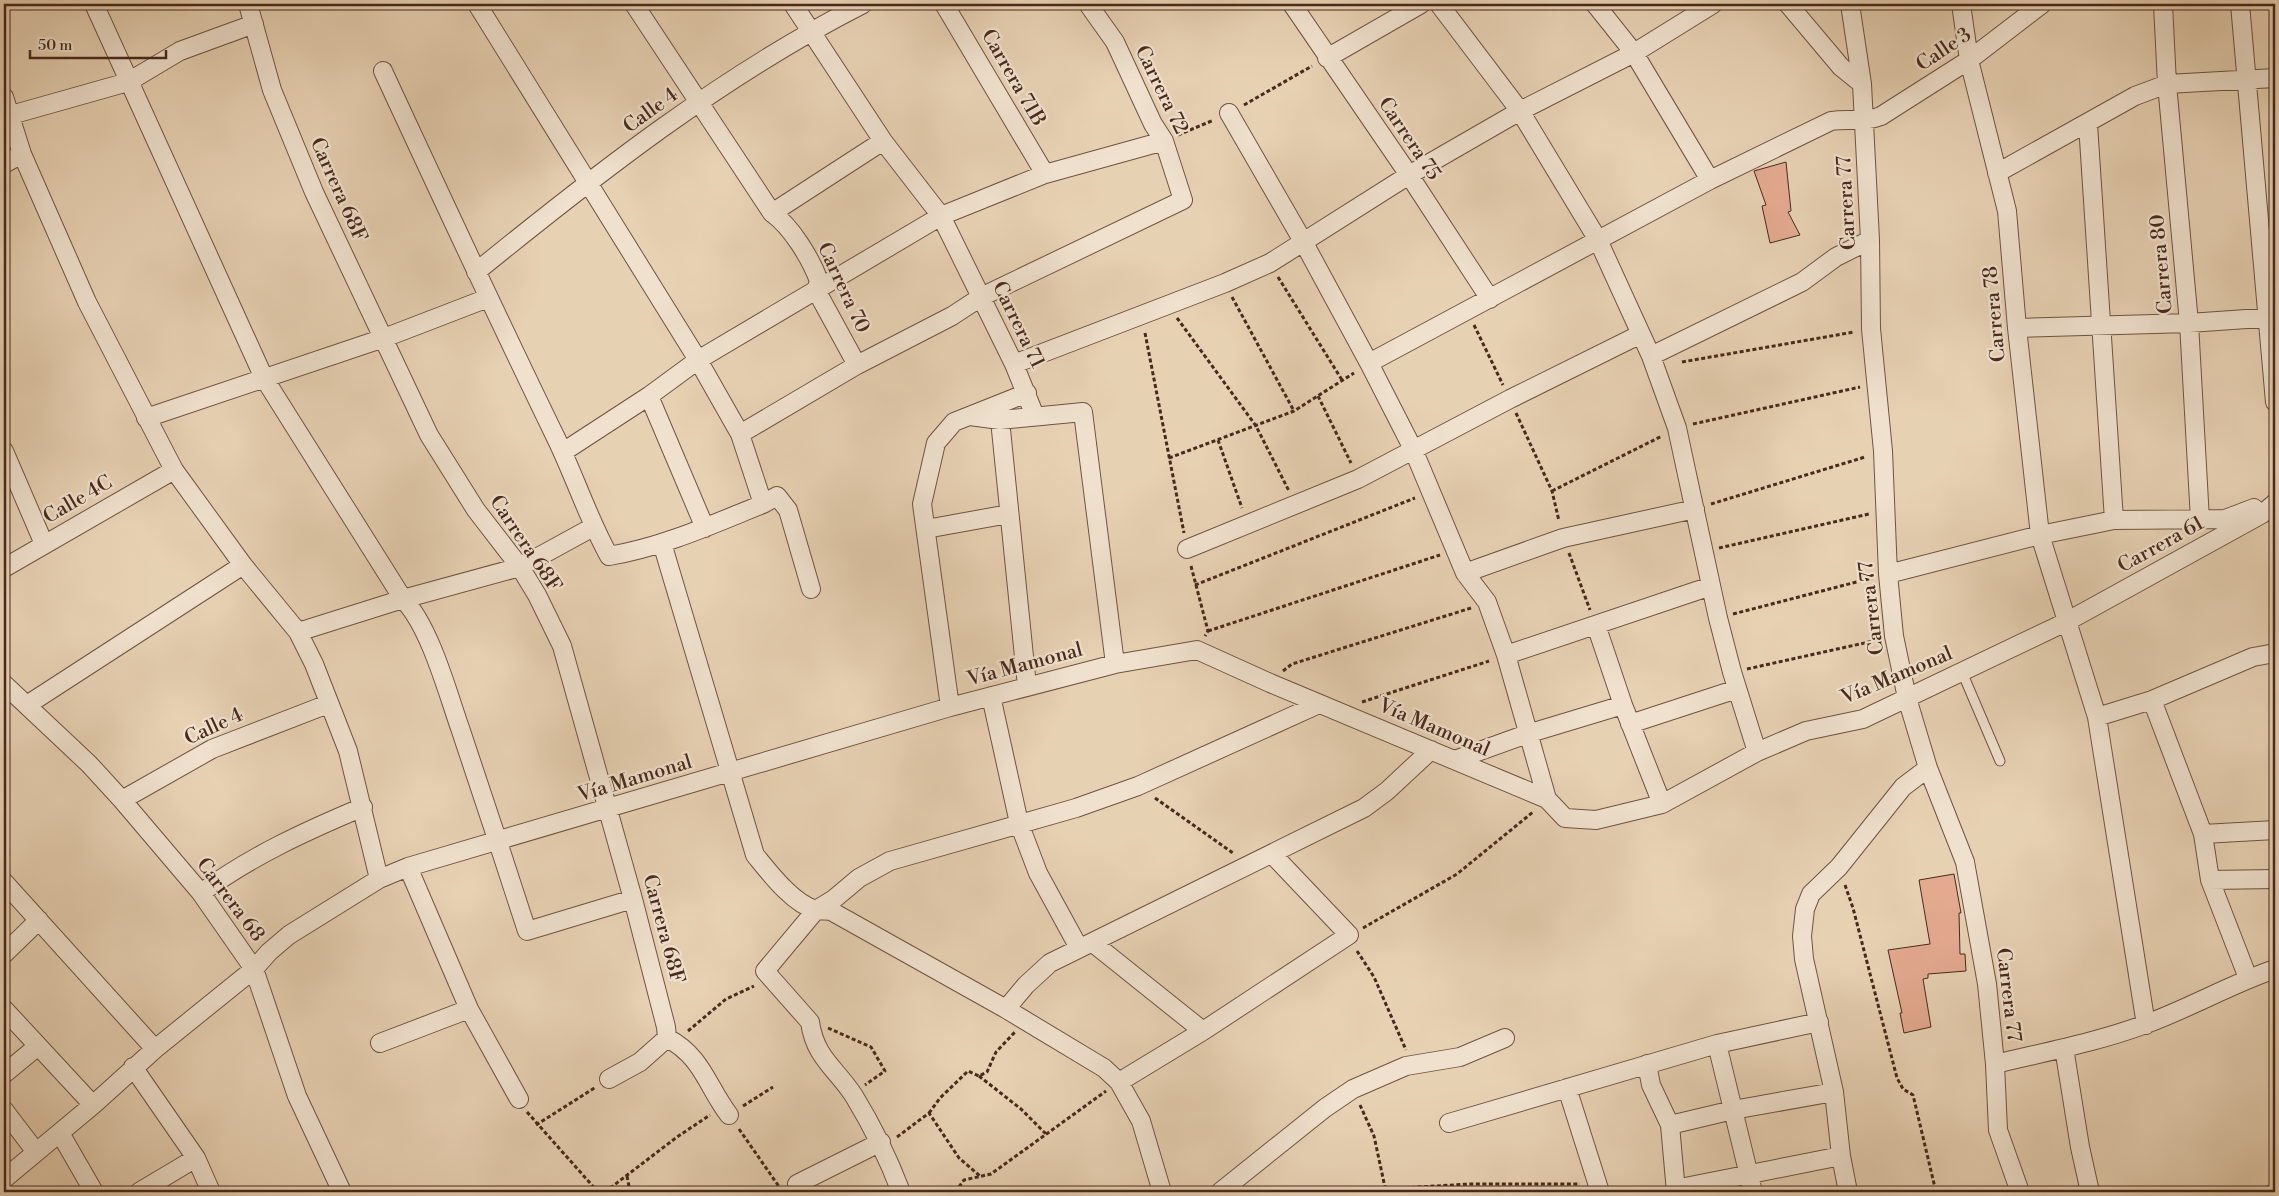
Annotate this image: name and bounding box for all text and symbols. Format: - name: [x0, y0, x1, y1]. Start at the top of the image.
- street label: Calle 3: [1912, 23, 1976, 77]
- street label: Carrera 71B: [975, 25, 1051, 131]
- scale bar: [30, 28, 166, 60]
- text: 50 m: [38, 36, 72, 55]
- street label: Carrera 72: [1129, 42, 1193, 138]
- street label: Calle 4: [619, 83, 683, 139]
- street label: Carrera 75: [1372, 93, 1446, 185]
- street label: Carrera 68F: [304, 134, 372, 246]
- street label: Carrera 77: [1832, 155, 1862, 251]
- street label: Carrera 80: [2145, 213, 2179, 315]
- street label: Carrera 70: [811, 239, 875, 337]
- street label: Carrera 78: [1978, 265, 2012, 363]
- street label: Carrera 71: [986, 277, 1050, 373]
- street label: Calle 4C: [39, 470, 117, 530]
- street label: Carrera 68F: [483, 491, 567, 597]
- street label: Carrera 61: [2114, 511, 2209, 579]
- street label: Carrera 77: [1854, 560, 1890, 656]
- street label: Vía Mamonal: [964, 638, 1086, 693]
- street label: Vía Mamonal: [1837, 641, 1957, 711]
- street label: Vía Mamonal: [1374, 693, 1494, 763]
- street label: Calle 4: [181, 703, 247, 751]
- street label: Vía Mamonal: [574, 750, 695, 809]
- street label: Carrera 68: [190, 853, 270, 947]
- street label: Carrera 68F: [636, 872, 690, 986]
- street label: Carrera 77: [1990, 947, 2026, 1043]

